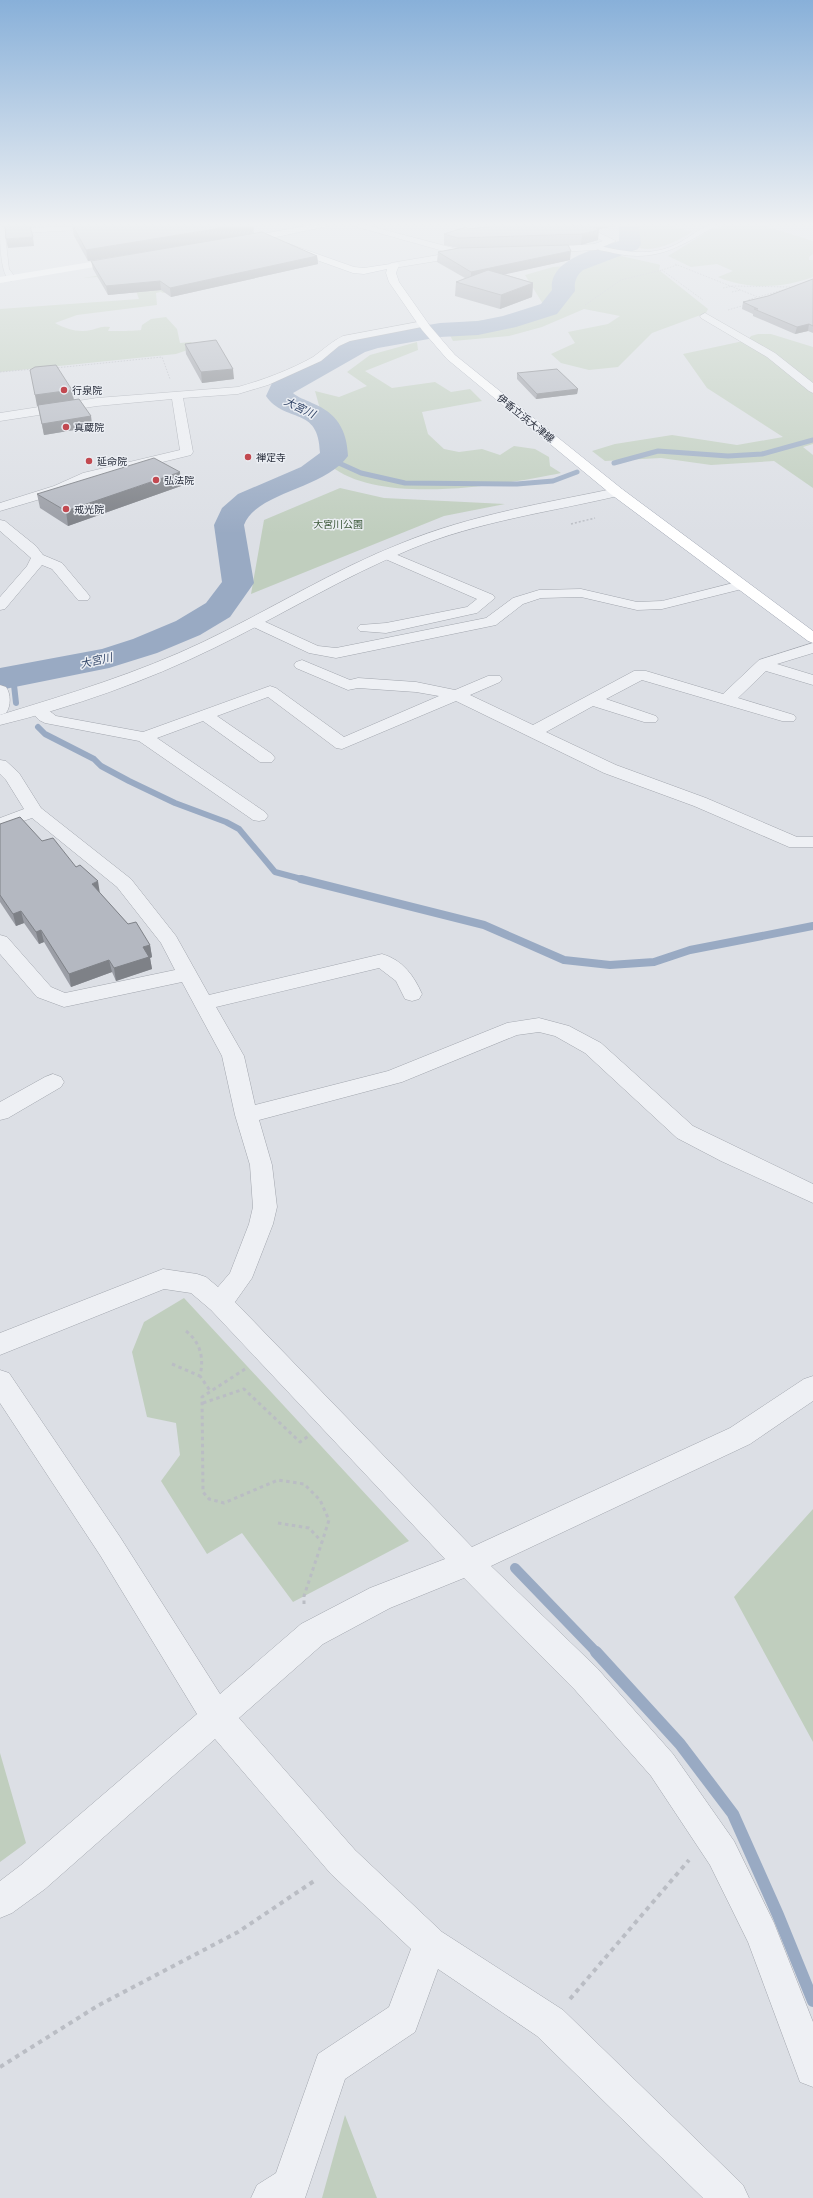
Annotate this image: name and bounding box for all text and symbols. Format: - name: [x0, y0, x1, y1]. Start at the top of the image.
- place label: 行泉院: [72, 384, 102, 396]
- marker: 行泉院: [59, 385, 69, 395]
- street label: 伊香立浜大津線: [495, 391, 557, 445]
- water label: 大宮川: [282, 394, 319, 421]
- place label: 真蔵院: [74, 421, 104, 433]
- marker: 真蔵院: [61, 422, 71, 432]
- place label: 禅定寺: [256, 451, 286, 463]
- marker: 禅定寺: [243, 452, 253, 462]
- place label: 延命院: [97, 455, 127, 467]
- marker: 延命院: [84, 456, 94, 466]
- place label: 弘法院: [164, 474, 194, 486]
- marker: 弘法院: [151, 475, 161, 485]
- place label: 戒光院: [74, 503, 104, 515]
- marker: 戒光院: [61, 504, 71, 514]
- park label: 大宮川公園: [313, 518, 363, 530]
- water label: 大宮川: [78, 650, 115, 670]

